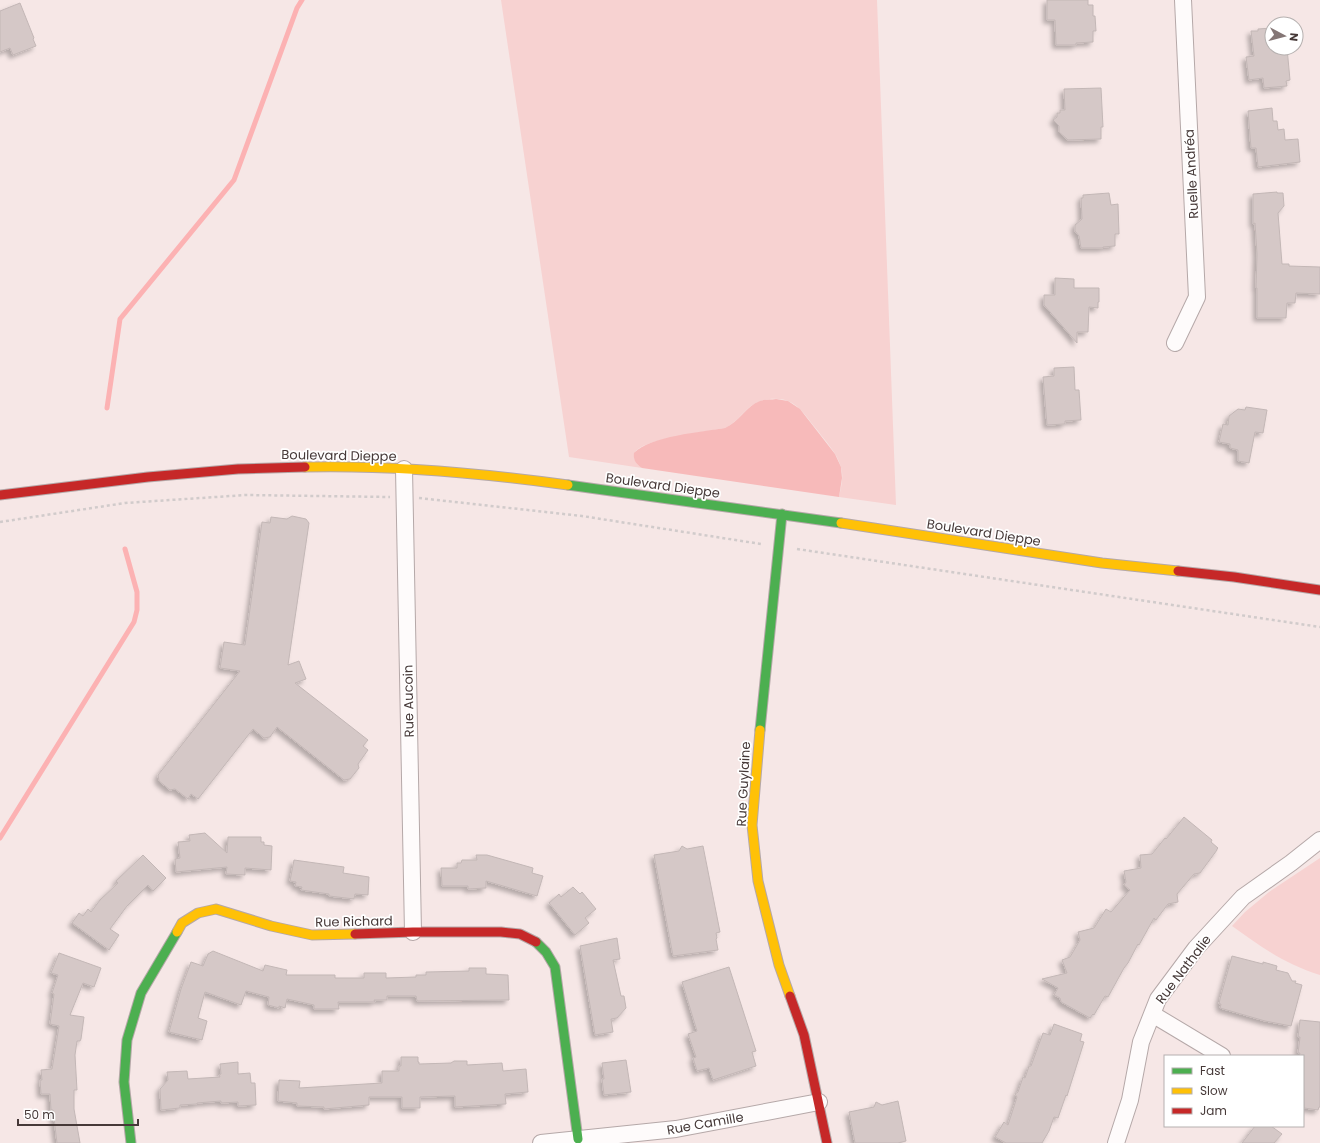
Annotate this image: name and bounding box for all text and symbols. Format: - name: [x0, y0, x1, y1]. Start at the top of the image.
- north arrow: [1264, 16, 1304, 56]
- text: N: [1285, 32, 1302, 42]
- street label: Ruelle Andréa: [1180, 129, 1203, 219]
- street label: Boulevard Dieppe: [281, 445, 397, 466]
- street label: Boulevard Dieppe: [605, 468, 721, 503]
- street label: Boulevard Dieppe: [926, 514, 1042, 551]
- street label: Rue Aucoin: [398, 665, 419, 737]
- street label: Rue Guylaine: [732, 741, 755, 827]
- street label: Rue Richard: [315, 911, 393, 932]
- street label: Rue Nathalie: [1151, 931, 1216, 1008]
- legend: [1164, 1055, 1304, 1127]
- text: Fast: [1200, 1062, 1225, 1079]
- text: Slow: [1200, 1082, 1228, 1099]
- scale bar: [18, 1101, 138, 1127]
- text: Jam: [1200, 1102, 1227, 1119]
- text: 50 m: [24, 1106, 55, 1123]
- street label: Rue Camille: [665, 1107, 745, 1140]

